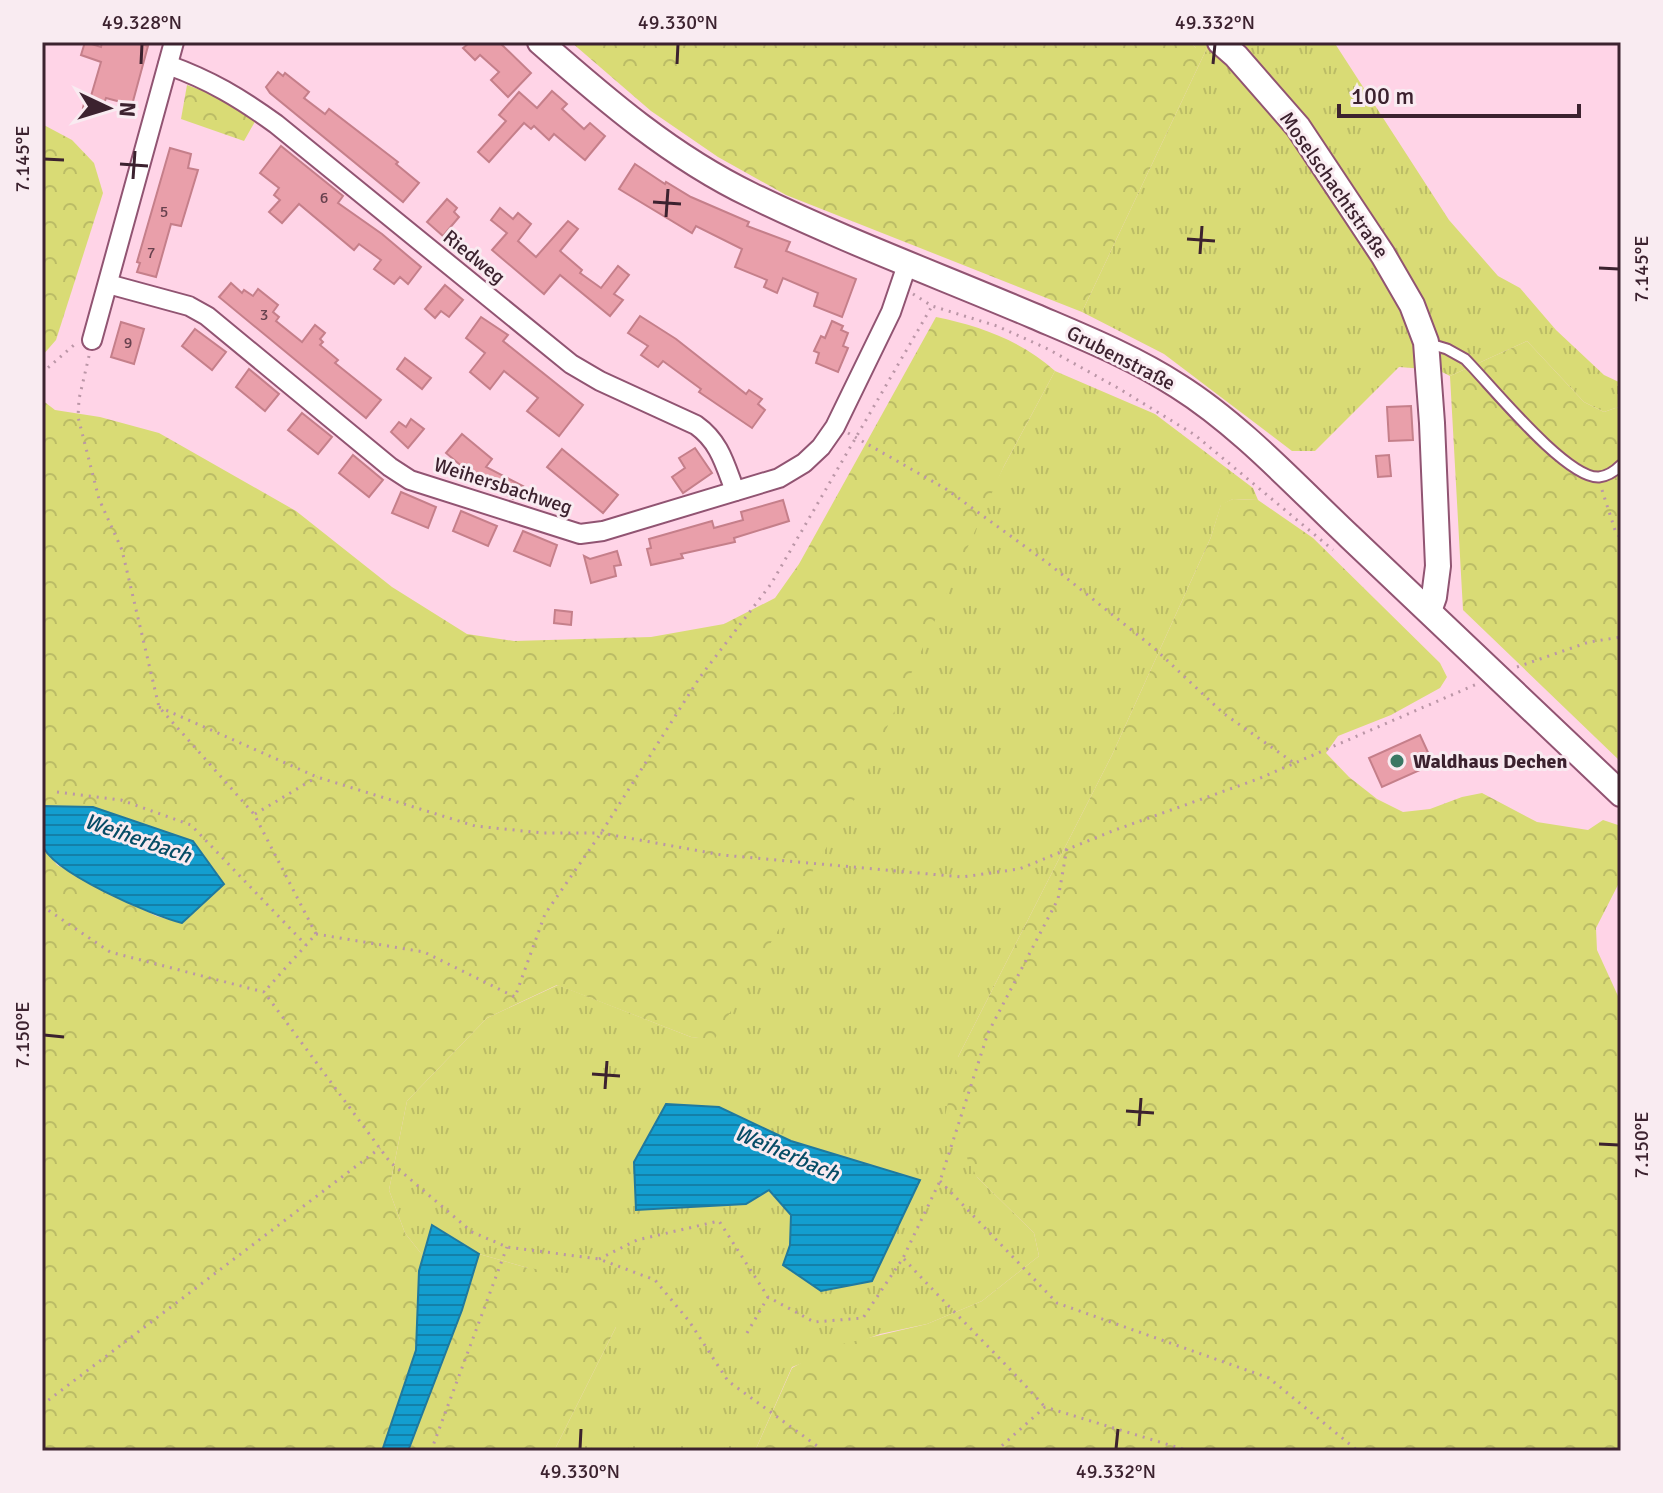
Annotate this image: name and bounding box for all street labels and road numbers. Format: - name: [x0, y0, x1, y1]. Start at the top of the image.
- street label: Moselschachtstraße: [1274, 107, 1394, 263]
- street label: Riedweg: [438, 224, 510, 290]
- street label: Grubenstraße: [1063, 320, 1179, 396]
- street label: Weihersbachweg: [431, 452, 575, 520]

